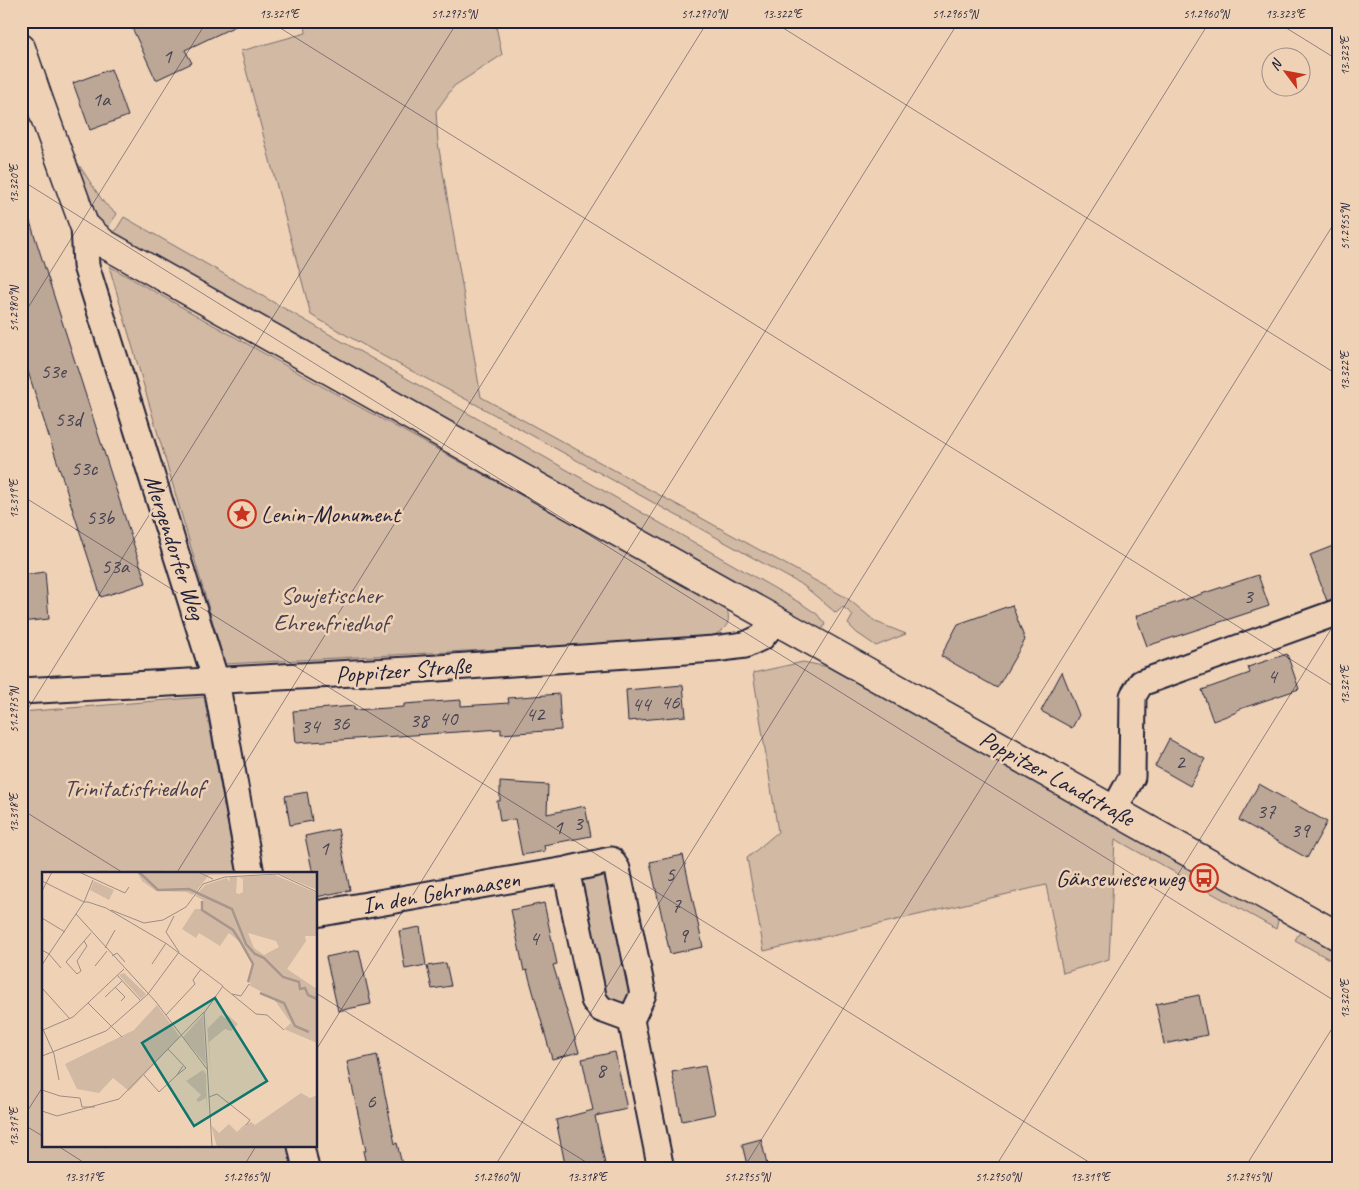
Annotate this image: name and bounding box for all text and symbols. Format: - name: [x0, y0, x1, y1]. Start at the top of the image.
- text: 13.321°E: [259, 6, 300, 22]
- text: 51.2975°N: [431, 6, 478, 22]
- text: 51.2970°N: [681, 6, 728, 22]
- text: 13.322°E: [762, 6, 803, 22]
- text: 51.2965°N: [932, 6, 979, 22]
- text: 51.2960°N: [1183, 6, 1230, 22]
- text: 13.323°E: [1265, 6, 1306, 22]
- text: 13.323°E: [1337, 35, 1353, 76]
- house number: 1: [162, 43, 173, 69]
- north arrow: [1262, 48, 1312, 98]
- text: N: [1266, 55, 1286, 74]
- house number: 1a: [92, 86, 112, 112]
- text: 13.320°E: [6, 163, 22, 204]
- text: 51.2955°N: [1337, 203, 1353, 250]
- text: 51.2980°N: [6, 285, 22, 332]
- text: 13.322°E: [1337, 350, 1353, 391]
- house number: 53e: [40, 358, 68, 384]
- house number: 53d: [54, 406, 85, 432]
- house number: 53c: [71, 455, 99, 481]
- street label: Mergendorfer Weg: [138, 471, 213, 625]
- text: 13.319°E: [6, 478, 22, 519]
- place icon: Lenin-Monument: [227, 499, 257, 529]
- place label: Lenin-Monument: [261, 499, 402, 529]
- house number: 53b: [86, 504, 116, 530]
- house number: 53a: [101, 553, 131, 579]
- park label: Sowjetischer Ehrenfriedhof: [273, 580, 394, 638]
- house number: 3: [1243, 583, 1254, 609]
- street label: Poppitzer Straße: [334, 650, 474, 690]
- house number: 4: [1267, 663, 1279, 689]
- text: 13.321°E: [1337, 664, 1353, 705]
- text: 51.2975°N: [6, 686, 22, 733]
- house number: 46: [661, 689, 680, 715]
- house number: 44: [632, 691, 653, 717]
- house number: 42: [526, 701, 546, 727]
- house number: 40: [439, 705, 459, 731]
- house number: 38: [410, 707, 431, 733]
- house number: 36: [331, 710, 350, 736]
- house number: 34: [301, 713, 322, 739]
- street label: Poppitzer Landstraße: [975, 723, 1141, 834]
- house number: 2: [1175, 749, 1186, 775]
- park label: Trinitatisfriedhof: [64, 773, 209, 803]
- text: 13.318°E: [6, 792, 22, 833]
- house number: 37: [1257, 798, 1277, 824]
- house number: 3: [573, 810, 584, 836]
- house number: 1: [553, 814, 564, 840]
- house number: 39: [1291, 817, 1311, 843]
- house number: 1: [319, 835, 330, 861]
- house number: 5: [665, 861, 676, 887]
- street label: In den Gehrmaasen: [360, 863, 522, 921]
- place label: Gänsewiesenweg: [1056, 863, 1186, 893]
- bus stop icon: Gänsewiesenweg: [1189, 863, 1219, 893]
- inset map: [42, 872, 318, 1148]
- house number: 7: [671, 892, 682, 918]
- house number: 9: [678, 922, 689, 948]
- house number: 4: [529, 925, 541, 951]
- text: 13.320°E: [1337, 978, 1353, 1019]
- house number: 8: [596, 1057, 608, 1083]
- house number: 6: [366, 1088, 376, 1114]
- text: 13.317°E: [6, 1106, 22, 1147]
- text: 13.317°E: [64, 1169, 105, 1185]
- text: 51.2965°N: [223, 1169, 270, 1185]
- text: 51.2960°N: [473, 1169, 520, 1185]
- text: 13.318°E: [567, 1169, 608, 1185]
- text: 51.2955°N: [724, 1169, 771, 1185]
- text: 51.2950°N: [975, 1169, 1022, 1185]
- text: 13.319°E: [1070, 1169, 1111, 1185]
- text: 51.2945°N: [1225, 1169, 1272, 1185]

